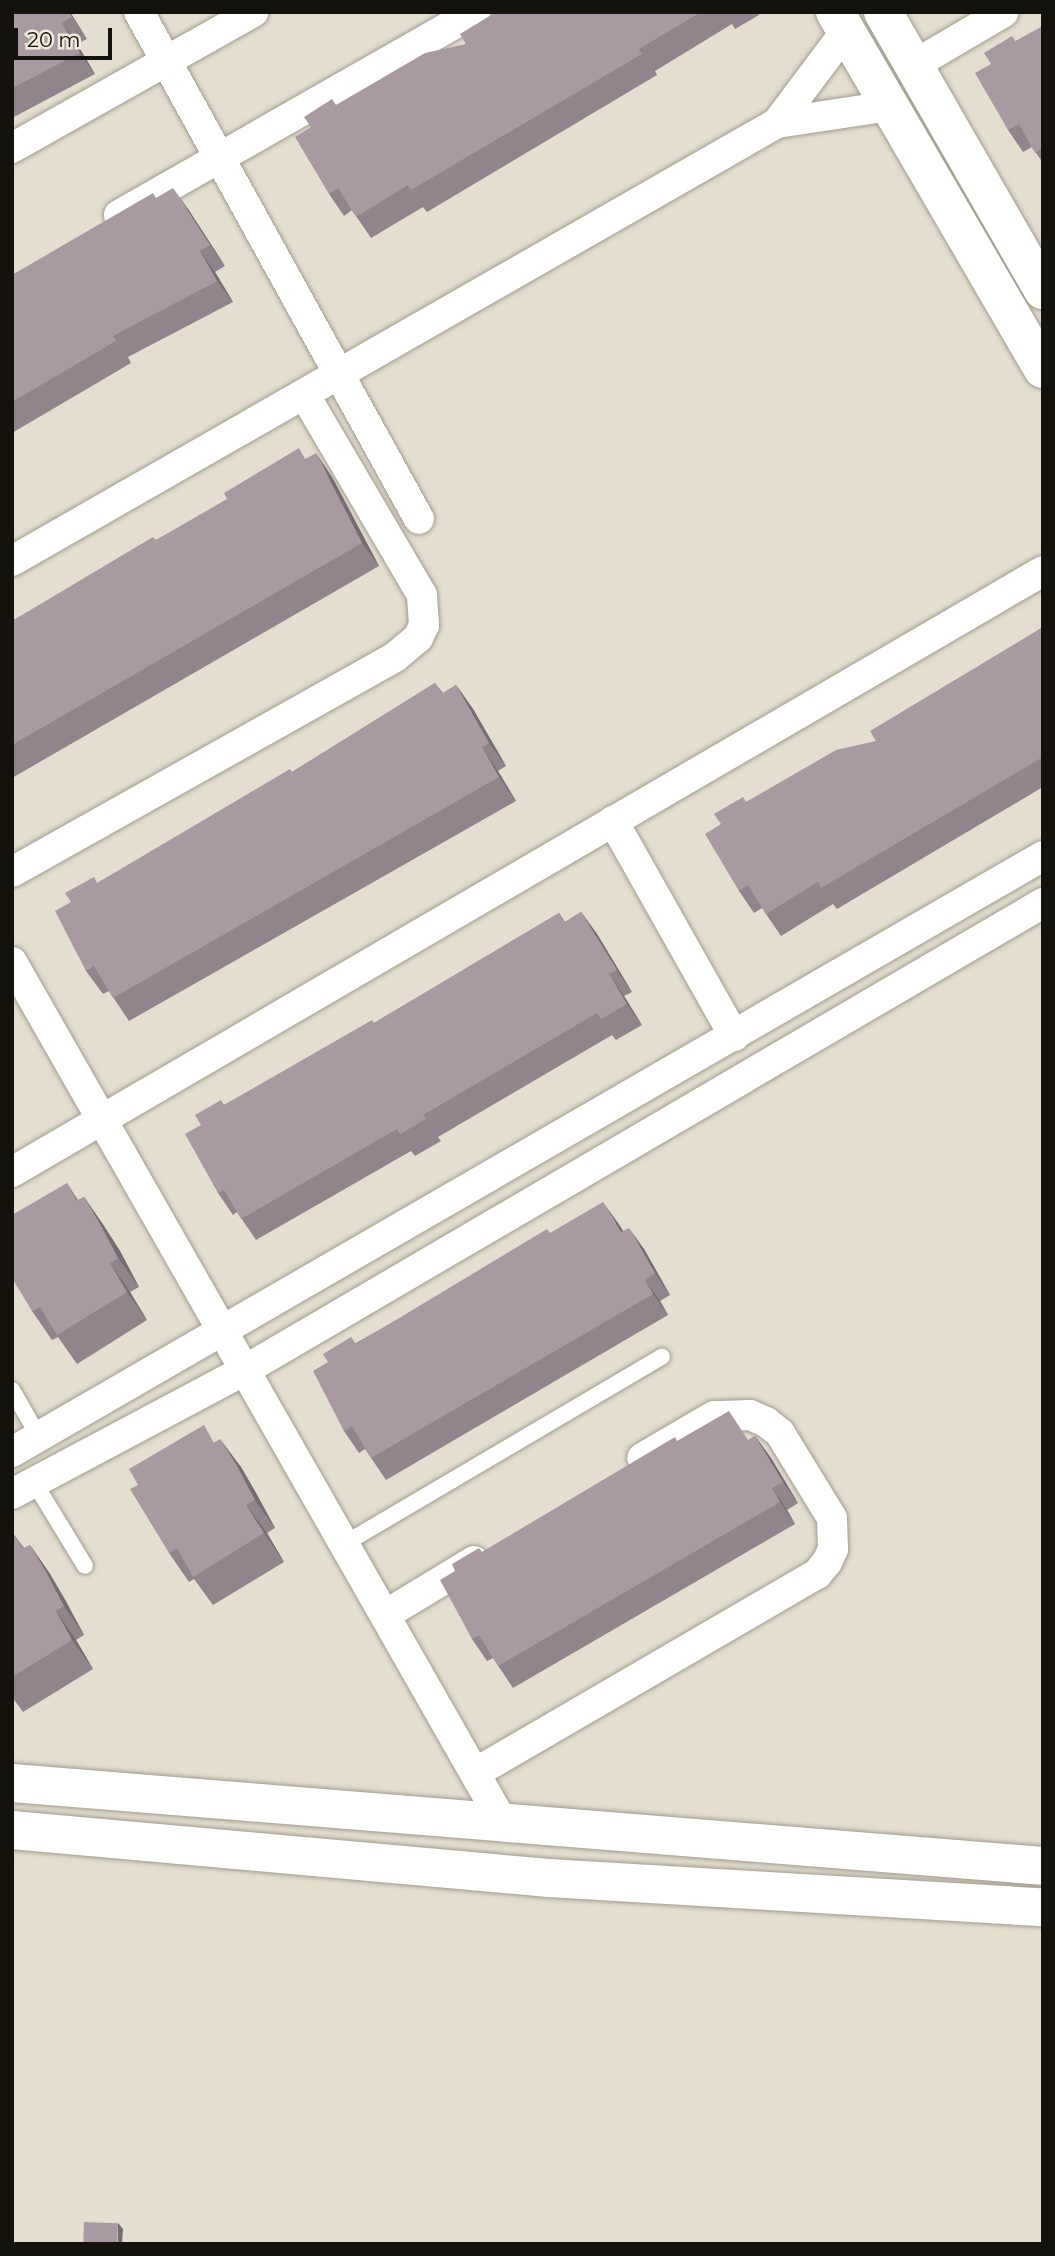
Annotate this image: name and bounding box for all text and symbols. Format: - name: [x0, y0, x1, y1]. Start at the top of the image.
- scale bar: [18, 14, 116, 58]
- text: 20 m: [27, 27, 81, 52]

